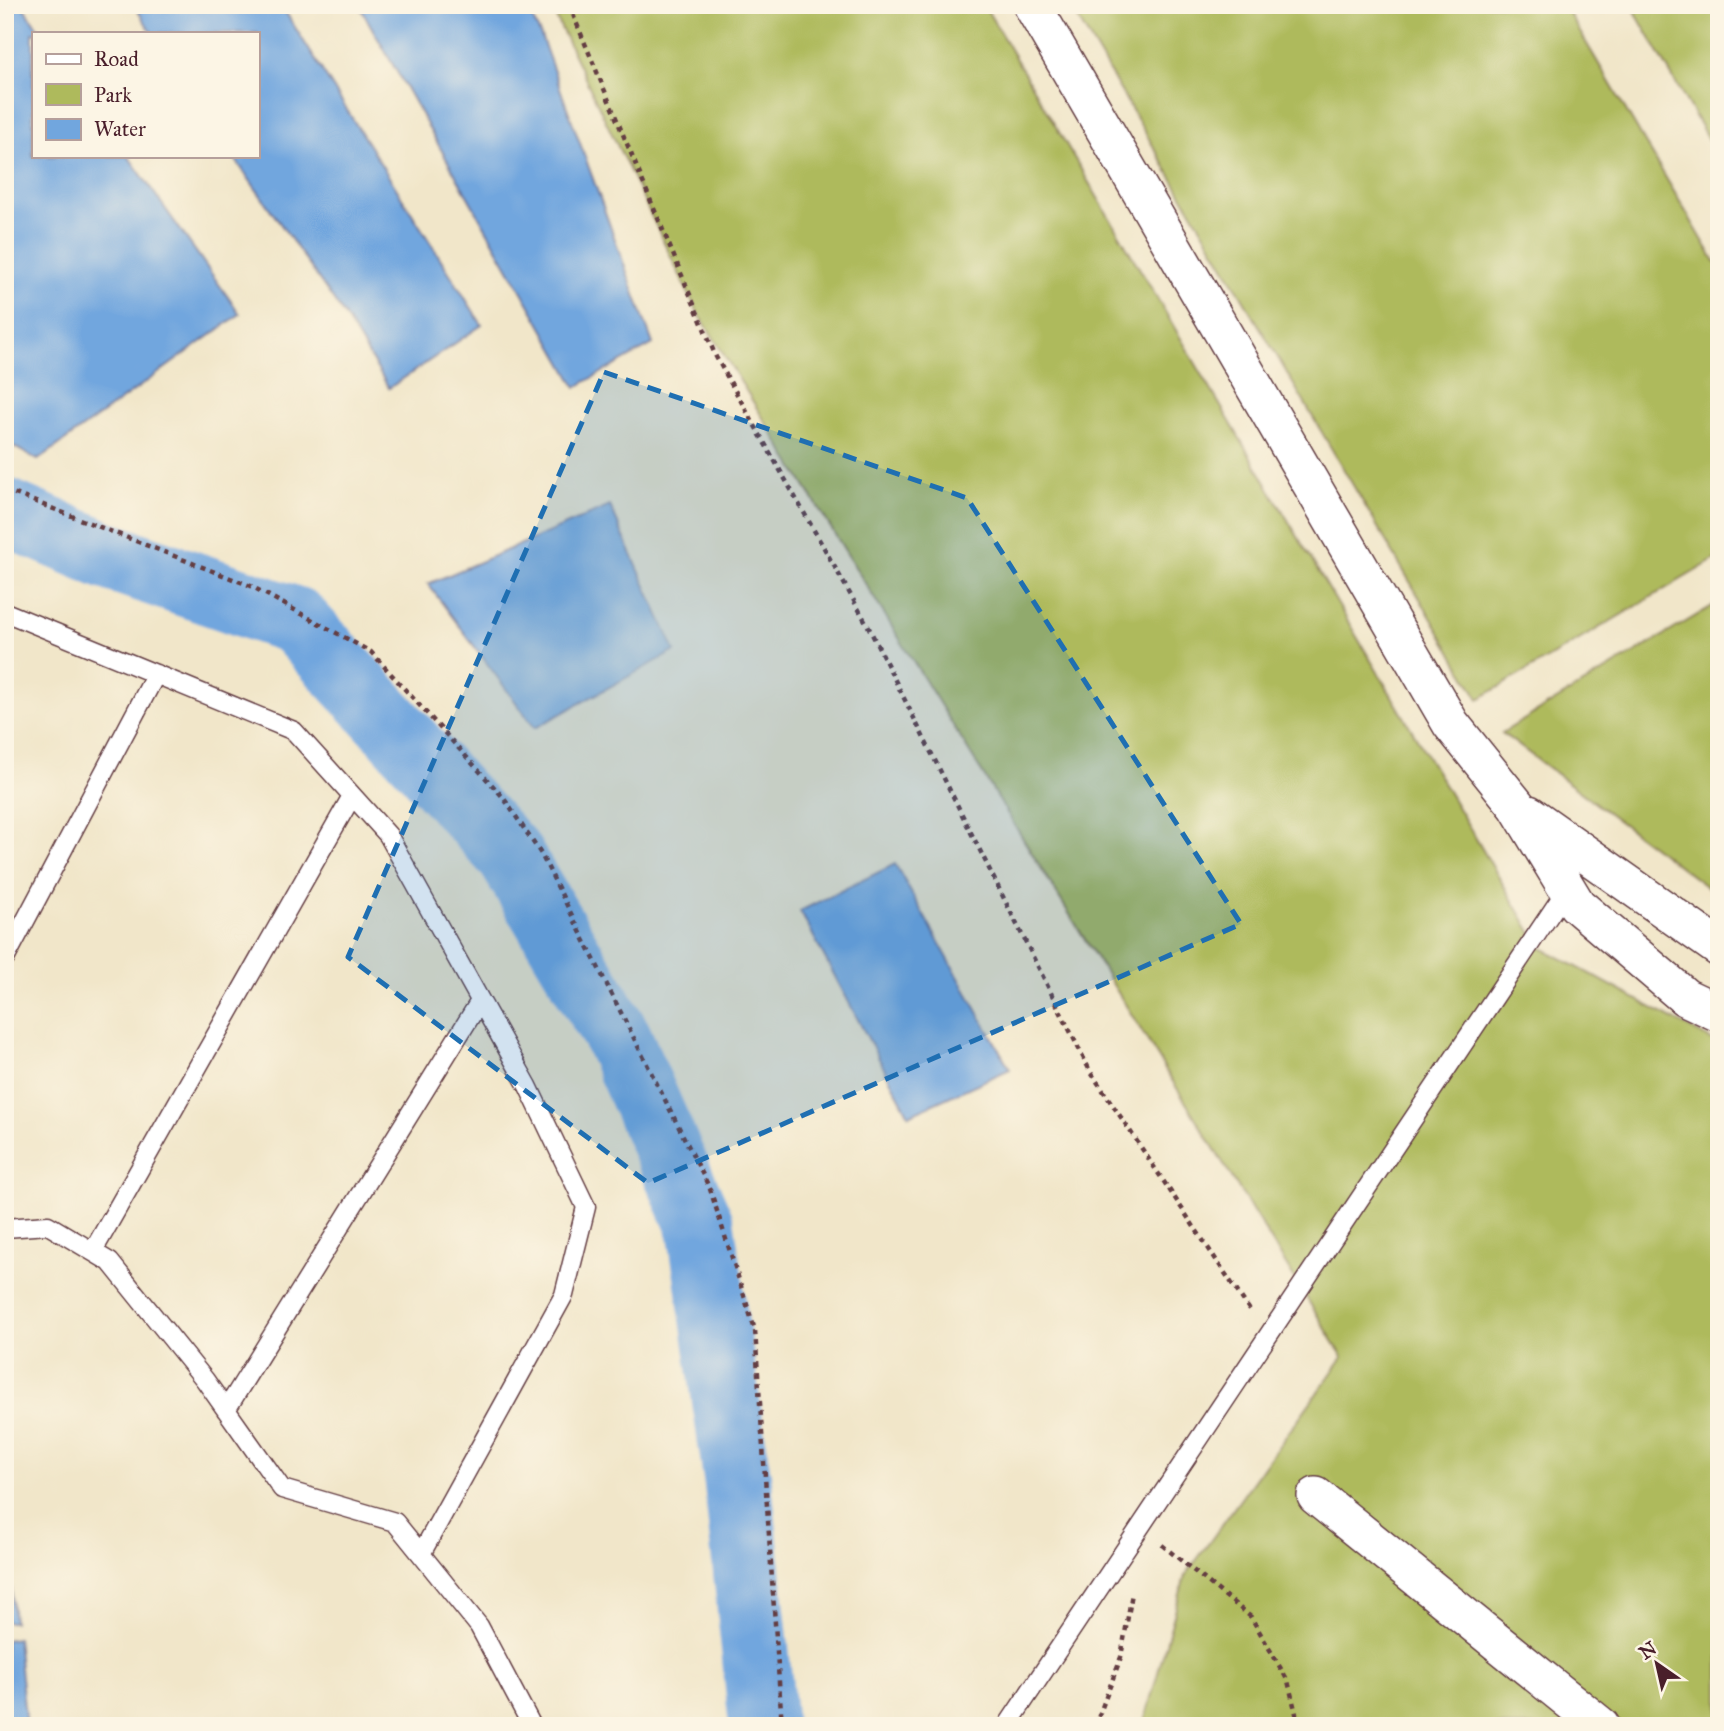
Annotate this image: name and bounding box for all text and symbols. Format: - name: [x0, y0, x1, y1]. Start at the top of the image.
- legend: [32, 32, 259, 158]
- text: Road: [94, 46, 139, 72]
- text: Park: [94, 82, 132, 108]
- text: Water: [94, 116, 146, 142]
- north arrow: [1622, 1630, 1692, 1700]
- text: N: [1635, 1636, 1661, 1664]

